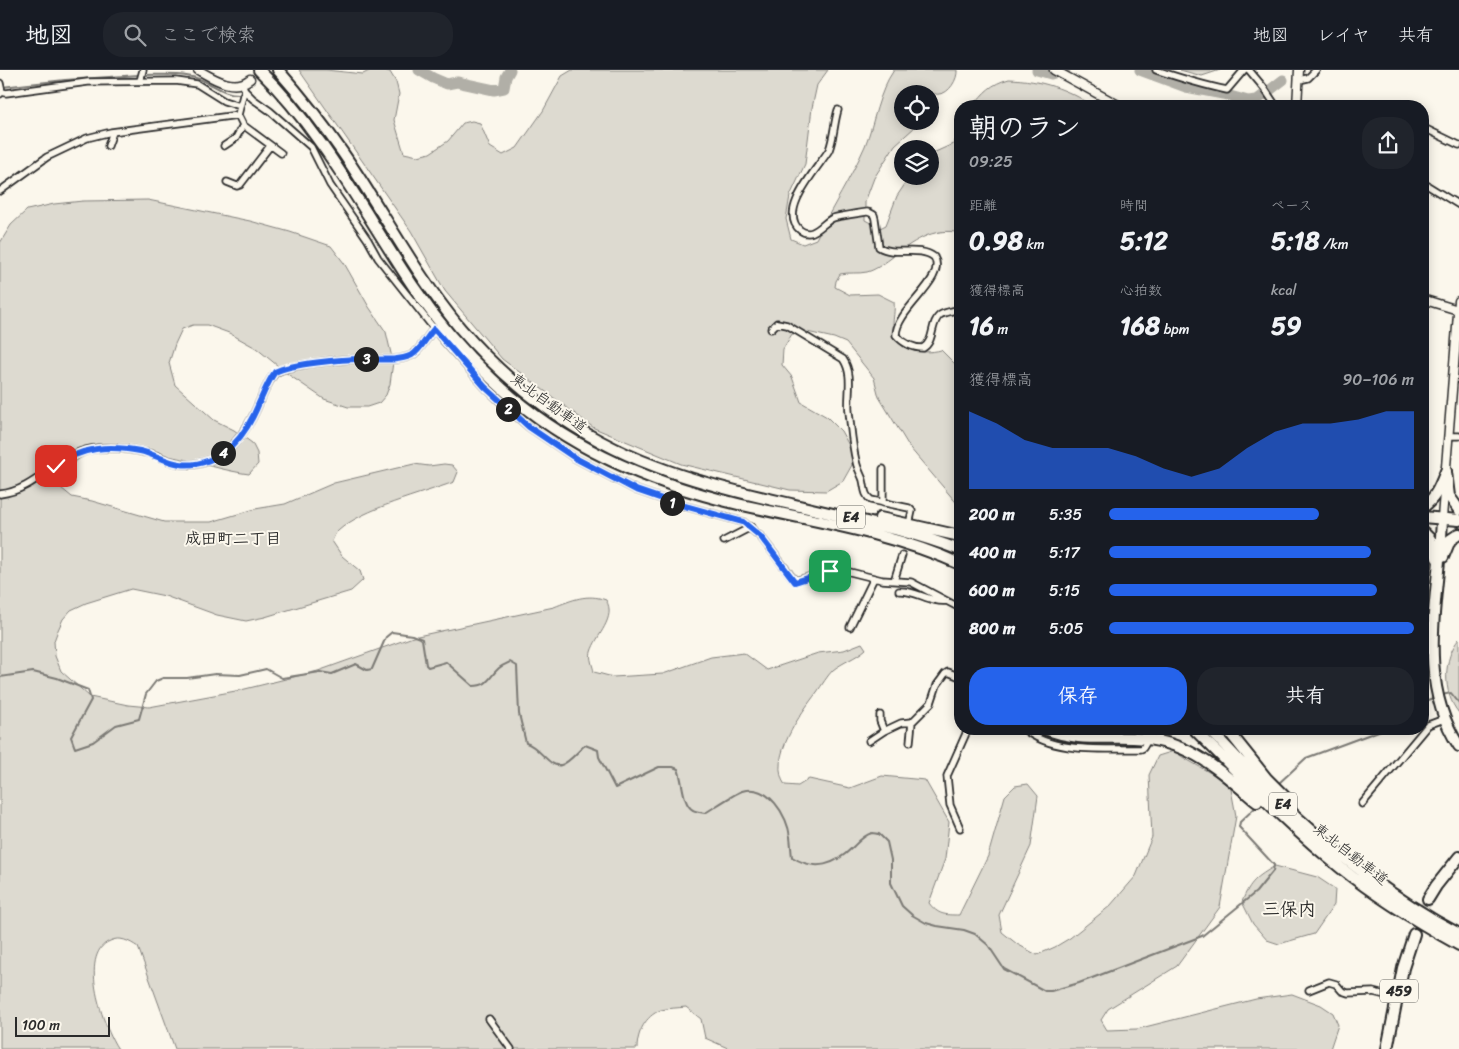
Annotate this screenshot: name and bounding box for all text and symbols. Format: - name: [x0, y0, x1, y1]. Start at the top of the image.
- search box: [103, 12, 453, 57]
- text: 地図: [25, 14, 73, 56]
- text: ここで検索: [161, 18, 256, 51]
- text: 地図: [1253, 19, 1289, 51]
- text: レイヤ: [1317, 19, 1370, 51]
- text: 共有: [1398, 19, 1434, 51]
- icon: search: [121, 21, 149, 49]
- map controls: [894, 85, 939, 185]
- button: locate: [894, 85, 939, 130]
- text: 朝のラン: [969, 103, 1081, 152]
- button: share: [1362, 117, 1414, 169]
- button: layers: [894, 140, 939, 185]
- text: 09:25: [969, 147, 1013, 176]
- text: 距離: [969, 193, 997, 218]
- text: 時間: [1120, 193, 1148, 218]
- text: ペース: [1271, 193, 1312, 218]
- text: 0.98: [969, 218, 1023, 263]
- text: 5:12: [1120, 218, 1168, 263]
- text: 5:18: [1271, 218, 1320, 263]
- text: km: [1023, 232, 1045, 257]
- text: /km: [1320, 232, 1348, 257]
- text: 獲得標高: [969, 278, 1025, 303]
- text: 心拍数: [1120, 278, 1162, 303]
- text: kcal: [1271, 278, 1296, 303]
- text: 16: [969, 303, 994, 348]
- text: 168: [1120, 303, 1160, 348]
- text: 59: [1271, 303, 1302, 348]
- text: m: [994, 317, 1008, 342]
- text: bpm: [1160, 317, 1190, 342]
- pin: 3: [354, 346, 378, 372]
- text: 3: [363, 347, 370, 372]
- text: 獲得標高: [969, 365, 1033, 394]
- text: 90–106 m: [1342, 365, 1414, 394]
- street label: 東北自動車道: [505, 366, 593, 440]
- pin: 2: [496, 396, 520, 422]
- text: 2: [504, 397, 513, 422]
- pin: 4: [210, 440, 236, 466]
- text: 4: [219, 441, 228, 466]
- pin: [35, 445, 77, 487]
- icon: check: [42, 452, 70, 480]
- pin: 1: [660, 490, 684, 516]
- text: 1: [669, 491, 676, 516]
- text: 200 m: [969, 500, 1015, 529]
- text: 5:35: [1049, 500, 1082, 529]
- road number: E4: [837, 506, 865, 528]
- district label: 成田町二丁目: [185, 524, 281, 553]
- text: 400 m: [969, 538, 1016, 567]
- text: 5:17: [1049, 538, 1080, 567]
- pin: [809, 550, 851, 592]
- icon: arrive: [816, 557, 844, 585]
- text: 600 m: [969, 576, 1015, 605]
- text: 5:15: [1049, 576, 1080, 605]
- text: 800 m: [969, 614, 1015, 643]
- text: 5:05: [1049, 614, 1084, 643]
- button: 保存: [969, 667, 1187, 725]
- button: 共有: [1197, 667, 1414, 725]
- road number: E4: [1269, 792, 1297, 816]
- street label: 東北自動車道: [1308, 816, 1394, 892]
- district label: 三保内: [1262, 893, 1316, 925]
- road number: 459: [1380, 979, 1418, 1002]
- text: 100 m: [22, 1013, 60, 1038]
- scale bar: [15, 1014, 110, 1037]

